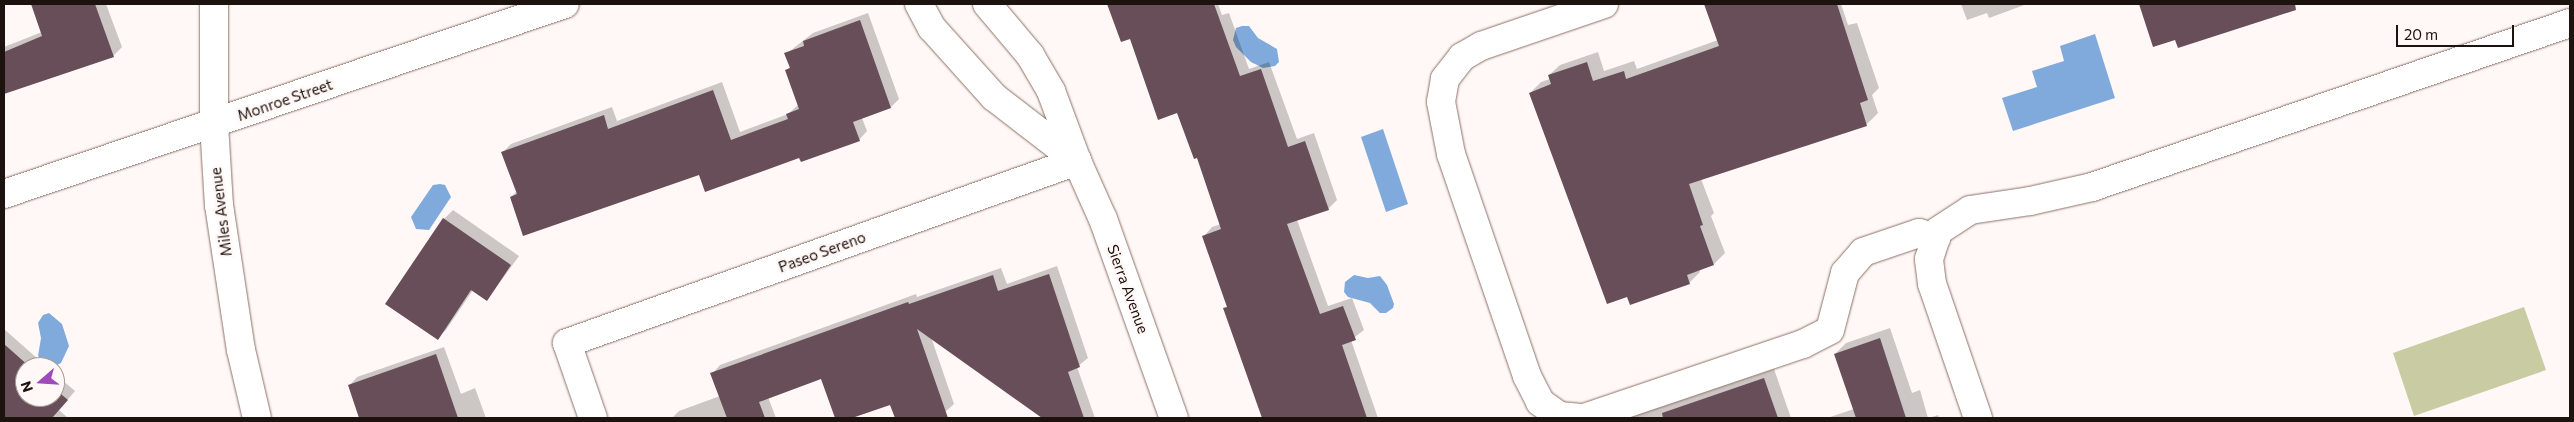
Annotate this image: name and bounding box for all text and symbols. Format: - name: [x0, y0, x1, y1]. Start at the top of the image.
- scale bar: [2399, 15, 2516, 47]
- text: 20 m: [2404, 25, 2438, 43]
- street label: Monroe Street: [235, 75, 335, 125]
- street label: Miles Avenue: [207, 166, 235, 258]
- street label: Paseo Sereno: [776, 228, 868, 276]
- street label: Sierra Avenue: [1104, 242, 1152, 336]
- north arrow: [15, 357, 65, 407]
- text: N: [17, 379, 36, 394]

